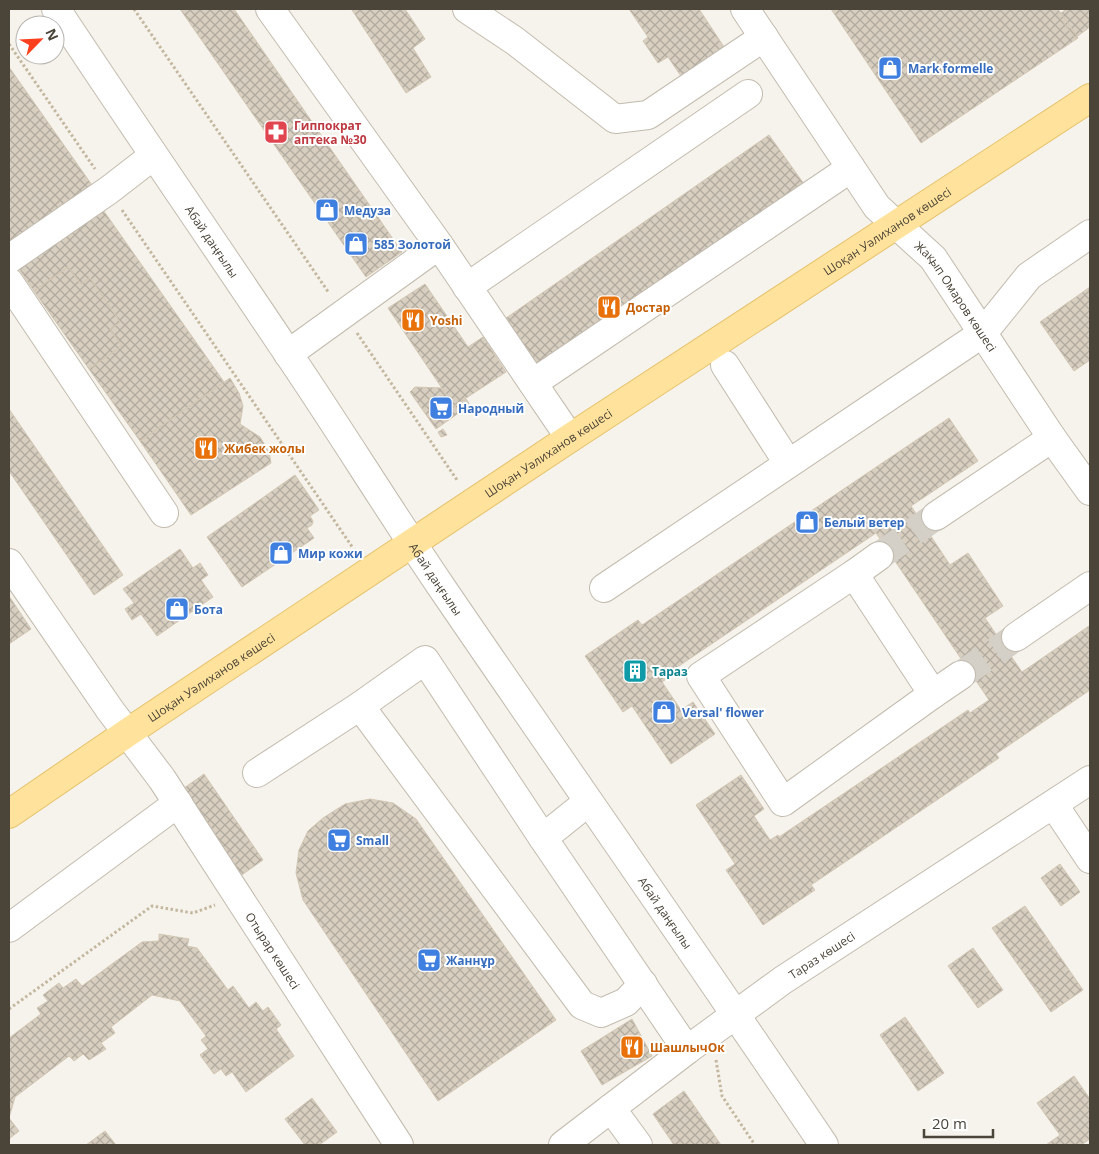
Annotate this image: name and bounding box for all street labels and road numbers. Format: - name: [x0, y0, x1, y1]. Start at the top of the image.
- street label: Шоқан Уәлиханов көшесі: [820, 183, 954, 279]
- street label: Абай даңғылы: [182, 202, 243, 281]
- street label: Жақып Омаров көшесі: [911, 237, 1001, 355]
- street label: Шоқан Уәлиханов көшесі: [481, 404, 615, 501]
- street label: Абай даңғылы: [405, 539, 467, 619]
- street label: Шоқан Уәлиханов көшесі: [144, 629, 278, 726]
- street label: Абай даңғылы: [635, 873, 696, 952]
- street label: Отырар көшесі: [242, 909, 304, 992]
- street label: Тараз көшесі: [785, 927, 858, 983]

